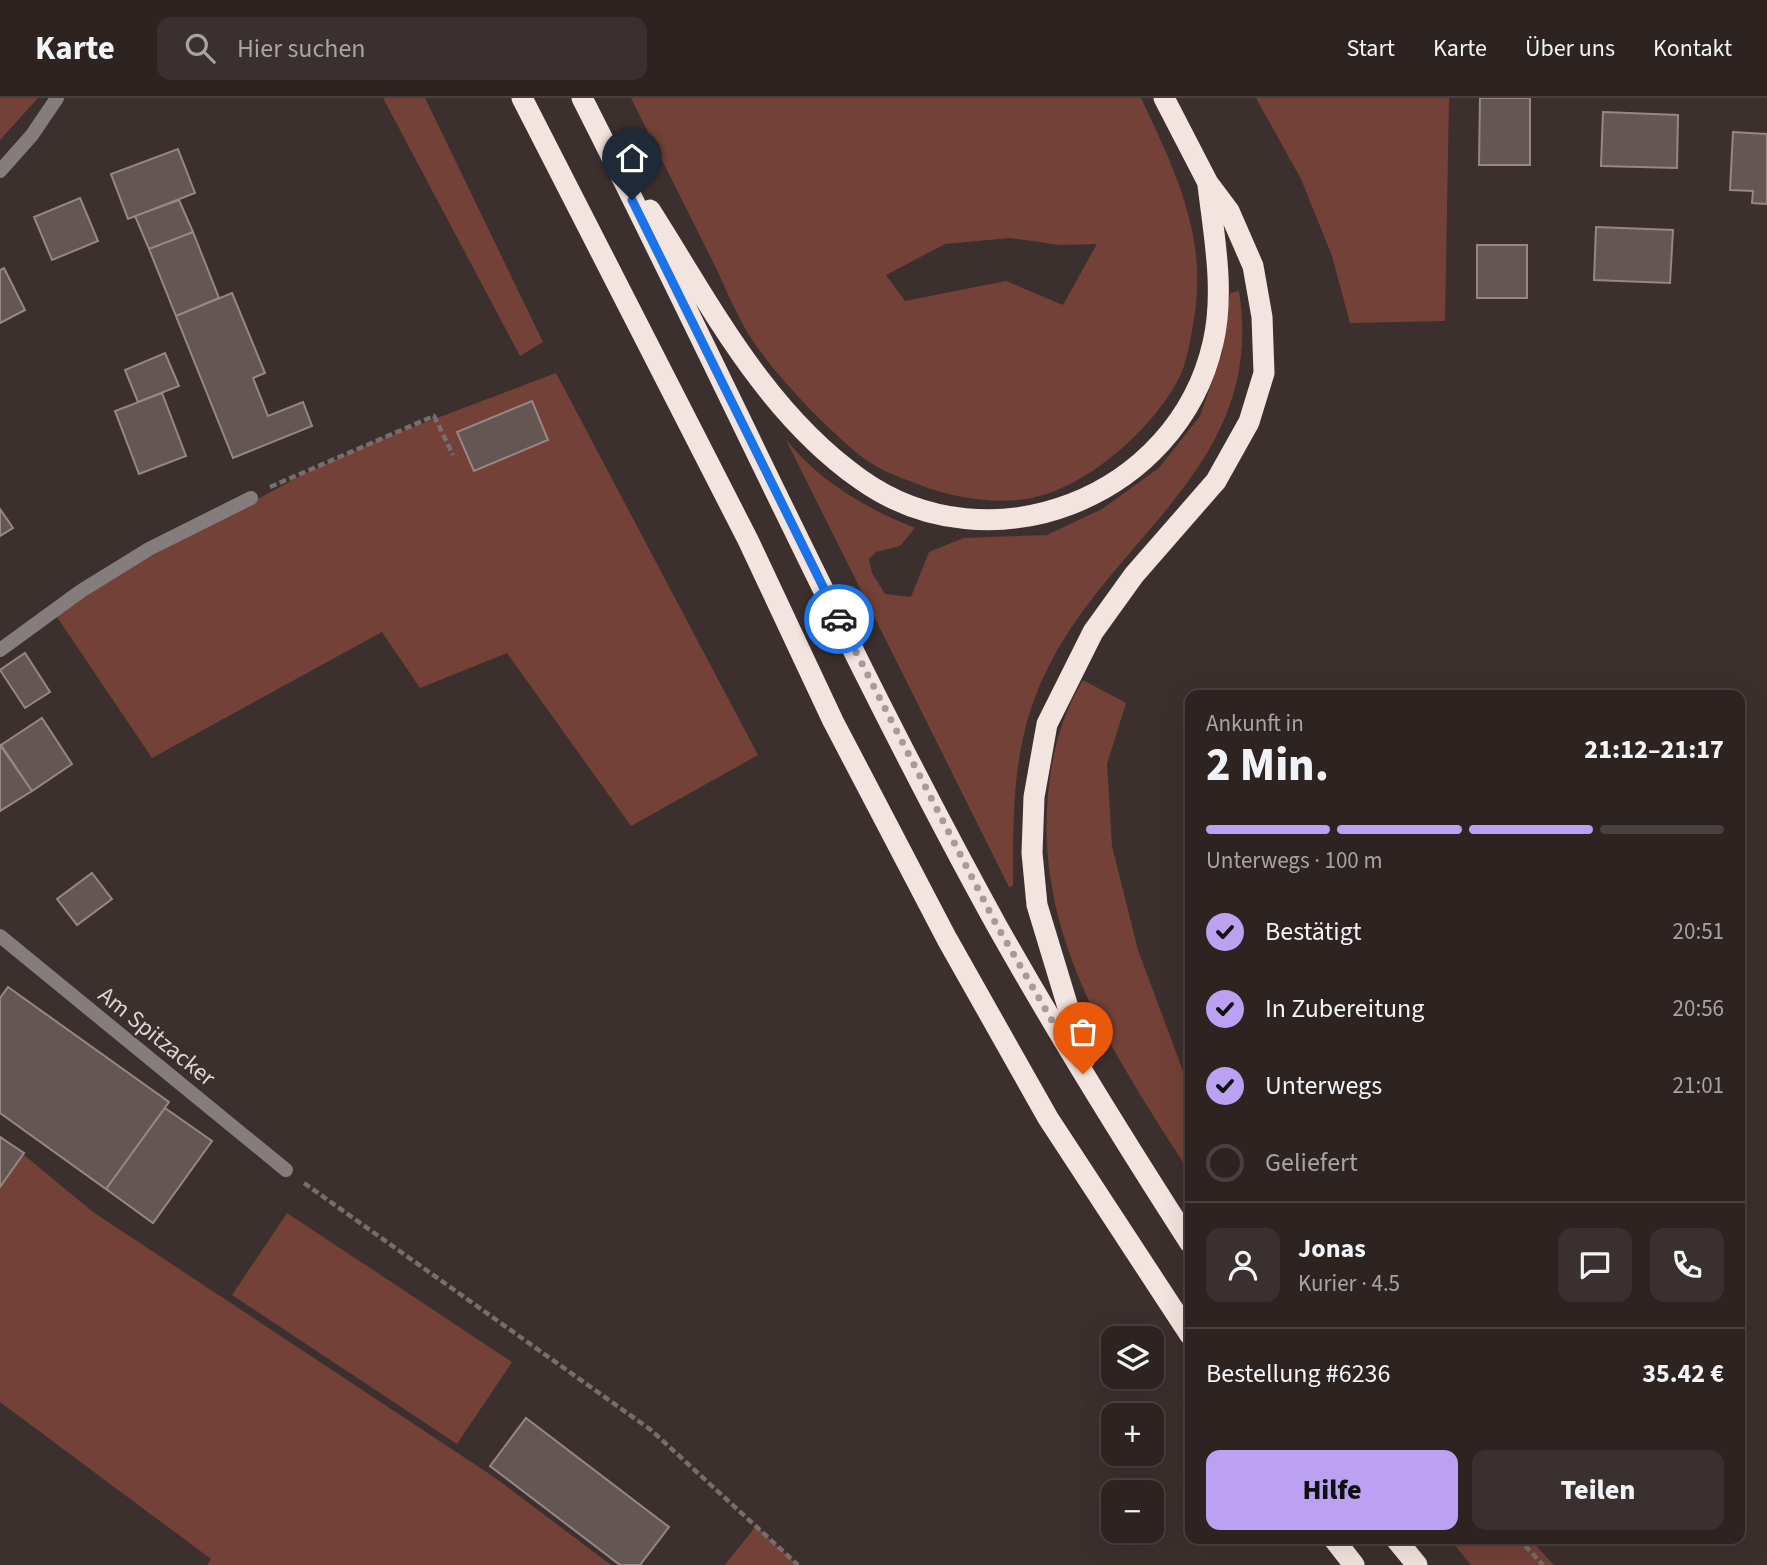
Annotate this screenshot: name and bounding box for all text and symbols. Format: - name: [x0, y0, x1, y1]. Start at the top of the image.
- search box: [157, 17, 647, 80]
- text: Karte: [35, 25, 115, 72]
- icon: search: [181, 29, 219, 67]
- text: Hier suchen: [237, 30, 366, 67]
- text: Start: [1347, 31, 1395, 66]
- text: Karte: [1433, 31, 1487, 66]
- text: Über uns: [1525, 31, 1615, 66]
- text: Kontakt: [1653, 31, 1732, 66]
- pin: [602, 128, 662, 200]
- icon: home: [613, 139, 651, 177]
- courier: [804, 584, 874, 654]
- icon: car: [820, 600, 858, 638]
- text: Ankunft in: [1206, 707, 1304, 740]
- text: 21:12–21:17: [1584, 731, 1724, 768]
- text: 2 Min.: [1206, 733, 1329, 798]
- text: Unterwegs · 100 m: [1206, 844, 1382, 877]
- icon: check: [1206, 913, 1244, 951]
- text: Bestätigt: [1265, 913, 1362, 950]
- text: 20:51: [1673, 915, 1724, 948]
- street label: Am Spitzacker: [90, 978, 223, 1095]
- icon: check: [1206, 990, 1244, 1028]
- text: In Zubereitung: [1265, 990, 1424, 1027]
- text: 20:56: [1673, 992, 1724, 1025]
- pin: [1053, 1002, 1113, 1074]
- icon: bag: [1064, 1013, 1102, 1051]
- icon: check: [1206, 1067, 1244, 1105]
- text: Unterwegs: [1265, 1067, 1382, 1104]
- text: 21:01: [1673, 1069, 1724, 1102]
- text: Geliefert: [1265, 1144, 1358, 1181]
- button: person: [1206, 1228, 1280, 1302]
- button: chat: [1558, 1228, 1632, 1302]
- button: phone: [1650, 1228, 1724, 1302]
- text: Jonas: [1298, 1230, 1366, 1267]
- text: Kurier · 4.5: [1298, 1267, 1400, 1300]
- map controls: [1101, 1326, 1164, 1543]
- button: layers: [1101, 1326, 1164, 1389]
- text: Bestellung #6236: [1206, 1355, 1390, 1392]
- text: 35.42 €: [1642, 1355, 1724, 1392]
- button: +: [1101, 1403, 1164, 1466]
- button: Hilfe: [1206, 1450, 1458, 1530]
- button: Teilen: [1472, 1450, 1724, 1530]
- button: −: [1101, 1480, 1164, 1543]

